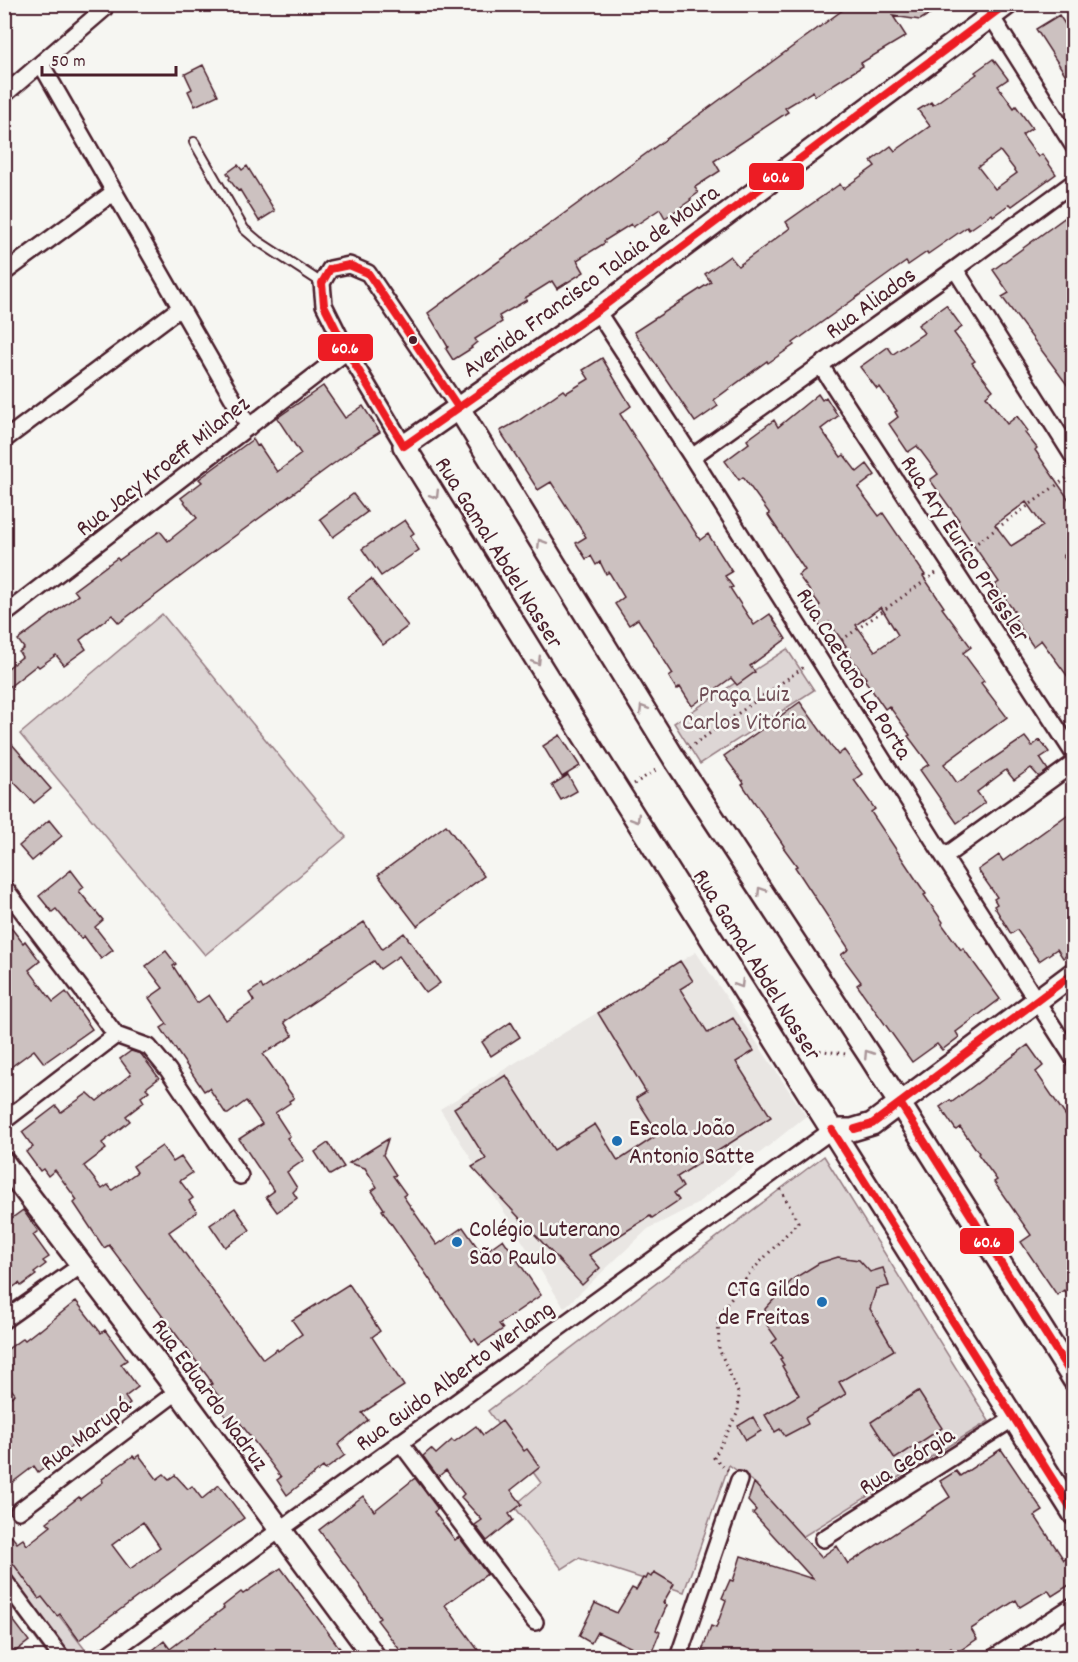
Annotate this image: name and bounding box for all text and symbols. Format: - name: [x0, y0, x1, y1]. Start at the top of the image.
- scale bar: [42, 39, 176, 77]
- text: 50 m: [51, 50, 86, 75]
- line badge: 60.6: [748, 162, 805, 191]
- text: 60.6: [762, 167, 790, 190]
- street label: Avenida Francisco Talaia de Moura: [456, 177, 728, 387]
- street label: Rua Aliados: [819, 260, 924, 349]
- line badge: 60.6: [317, 333, 374, 362]
- unlabelled marker: [407, 334, 419, 346]
- text: 60.6: [331, 338, 359, 361]
- street label: Rua Jacy Kroeff Milanez: [70, 388, 258, 546]
- street label: Rua Ary Eurico Preissler: [890, 450, 1037, 650]
- street label: Rua Gamal Abdel Nasser: [425, 451, 570, 656]
- one-way arrow: [427, 489, 439, 499]
- one-way arrow: [537, 539, 549, 549]
- street label: Rua Caetano La Porta: [786, 582, 919, 768]
- one-way arrow: [530, 655, 542, 665]
- park label: Praça Luiz Carlos Vitória: [682, 679, 807, 741]
- one-way arrow: [639, 705, 651, 715]
- one-way arrow: [629, 813, 640, 824]
- street label: Rua Gamal Abdel Nasser: [683, 863, 828, 1068]
- one-way arrow: [757, 887, 768, 898]
- one-way arrow: [733, 978, 745, 988]
- one-way arrow: [865, 1049, 876, 1060]
- place label: Escola João Antonio Satte: [629, 1113, 755, 1175]
- marker: Escola João Antonio Satte: [610, 1134, 624, 1148]
- place label: Colégio Luterano São Paulo: [469, 1214, 620, 1276]
- line badge: 60.6: [959, 1227, 1015, 1255]
- text: 60.6: [973, 1232, 1001, 1255]
- marker: Colégio Luterano São Paulo: [450, 1235, 464, 1249]
- place label: CTG Gildo de Freitas: [718, 1274, 810, 1336]
- street label: Rua Guido Alberto Werlang: [349, 1294, 562, 1461]
- marker: CTG Gildo de Freitas: [815, 1295, 829, 1309]
- street label: Rua Eduardo Nadruz: [141, 1312, 276, 1479]
- street label: Rua Marupá: [34, 1390, 140, 1481]
- street label: Rua Geórgia: [853, 1419, 963, 1505]

